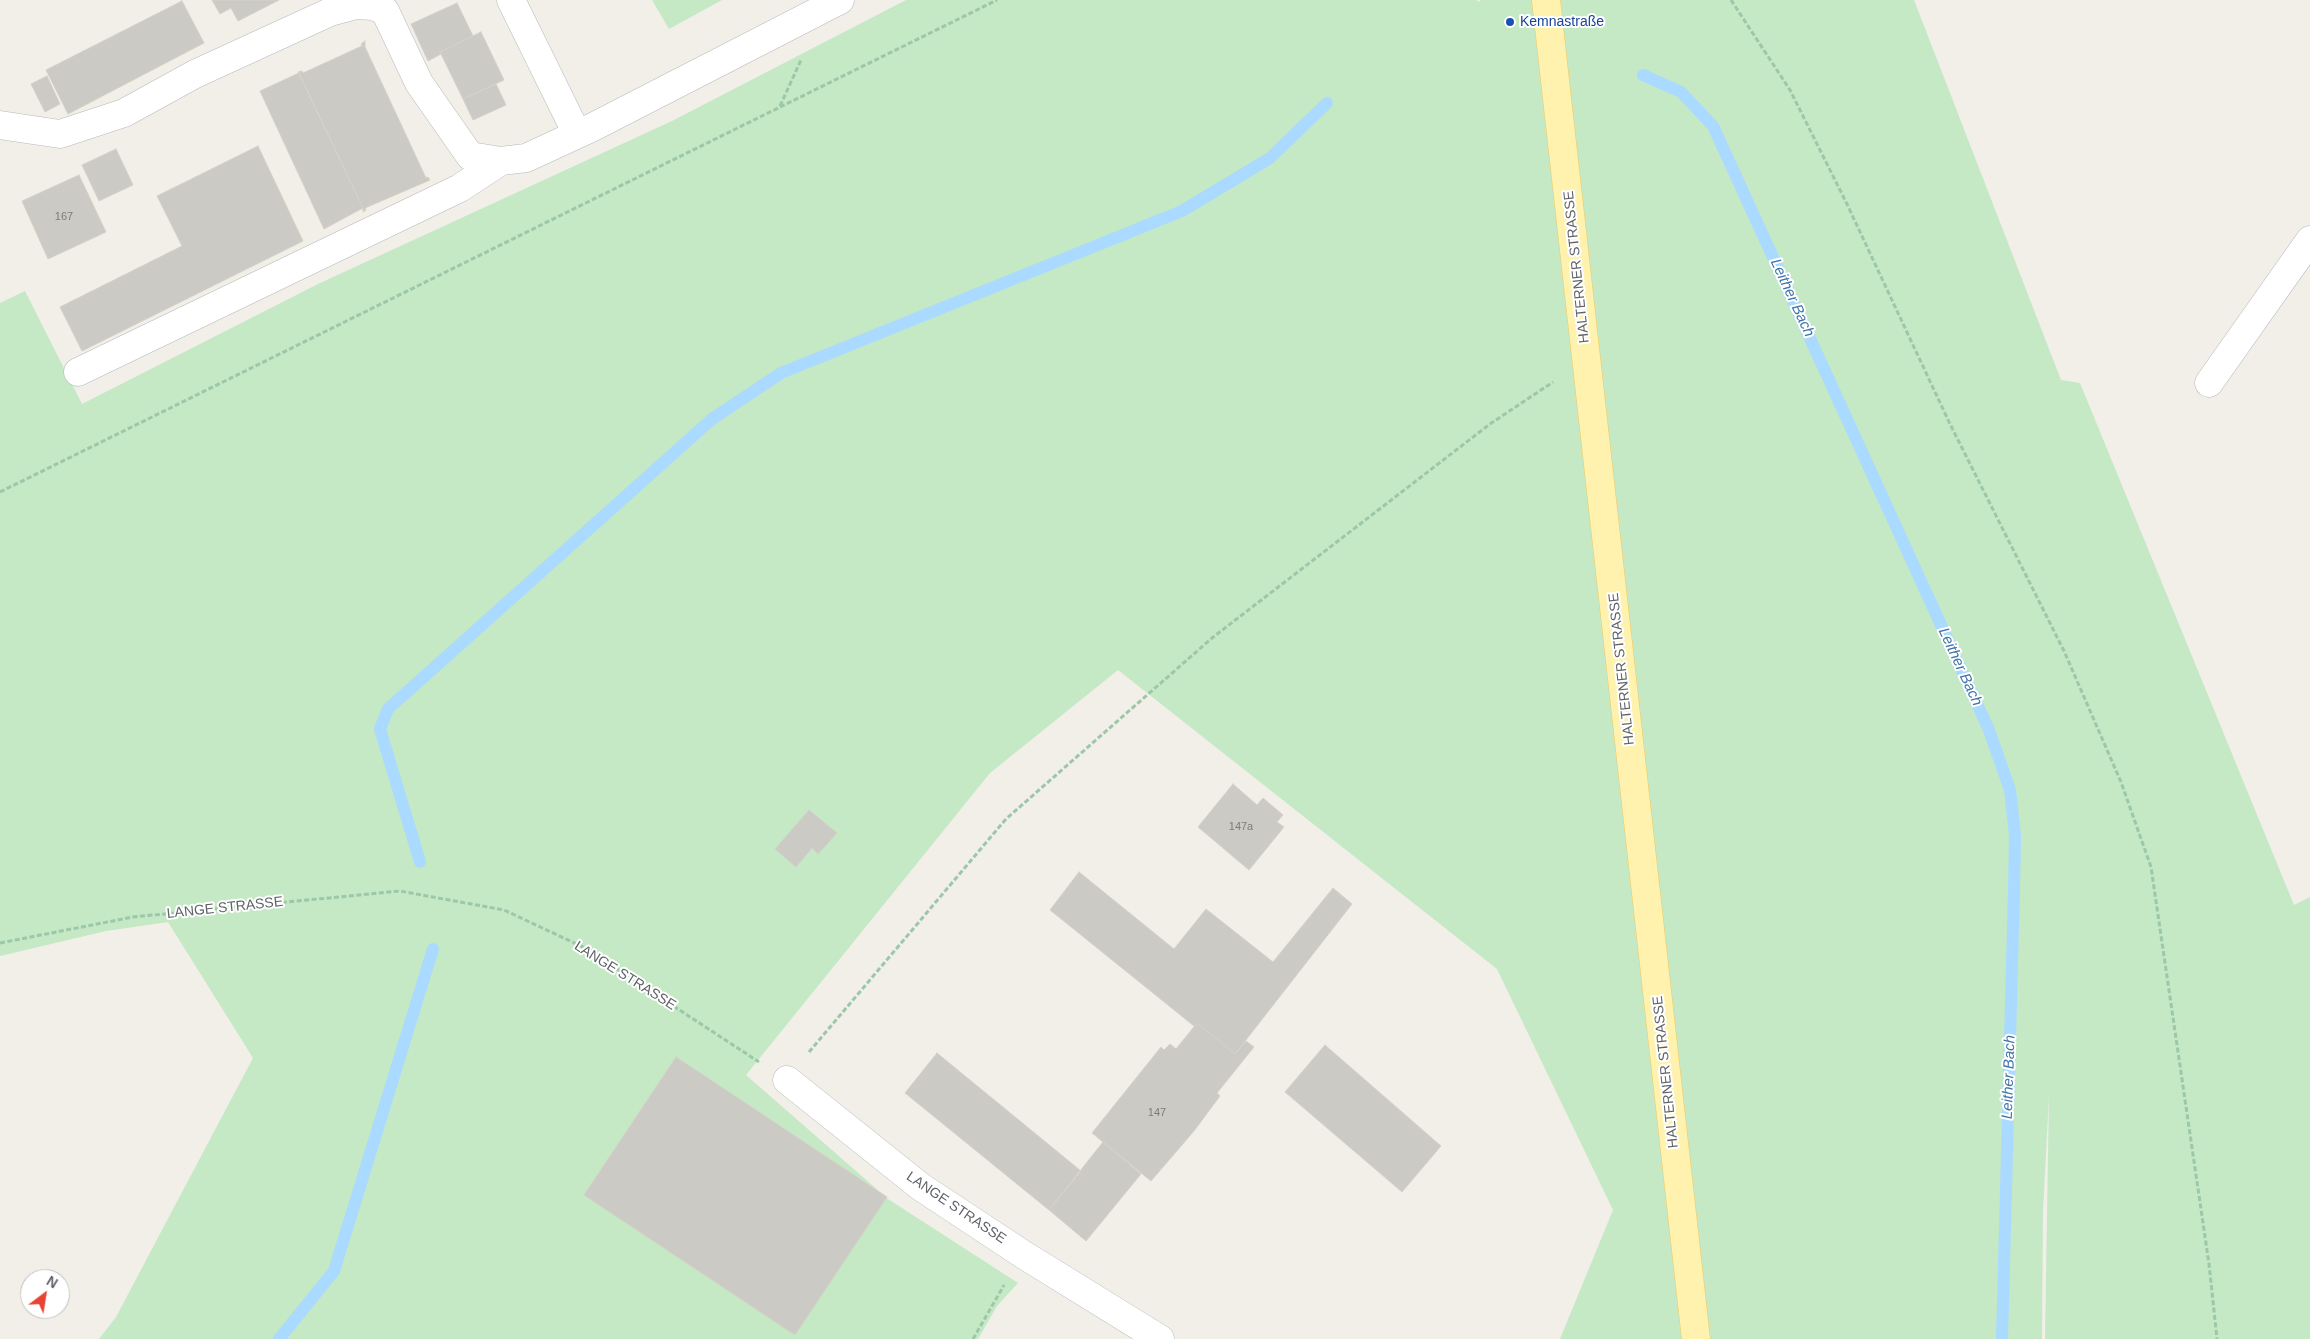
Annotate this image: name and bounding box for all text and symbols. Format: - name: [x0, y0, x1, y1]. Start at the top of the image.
- place label: Kemnastraße: [1520, 14, 1604, 30]
- marker: Kemnastraße: [1504, 16, 1516, 28]
- street label: HALTERNER STRASSE: [1561, 190, 1593, 344]
- house number: 167: [55, 210, 73, 224]
- water label: Leither Bach: [1766, 256, 1818, 340]
- street label: HALTERNER STRASSE: [1606, 592, 1638, 746]
- water label: Leither Bach: [1934, 625, 1986, 709]
- house number: 147a: [1229, 820, 1253, 834]
- street label: LANGE STRASSE: [166, 894, 284, 922]
- street label: LANGE STRASSE: [571, 938, 679, 1014]
- street label: HALTERNER STRASSE: [1650, 995, 1682, 1149]
- water label: Leither Bach: [1999, 1035, 2019, 1119]
- house number: 147: [1148, 1106, 1166, 1120]
- street label: LANGE STRASSE: [903, 1168, 1009, 1248]
- north arrow: [20, 1269, 70, 1319]
- text: N: [44, 1273, 61, 1291]

